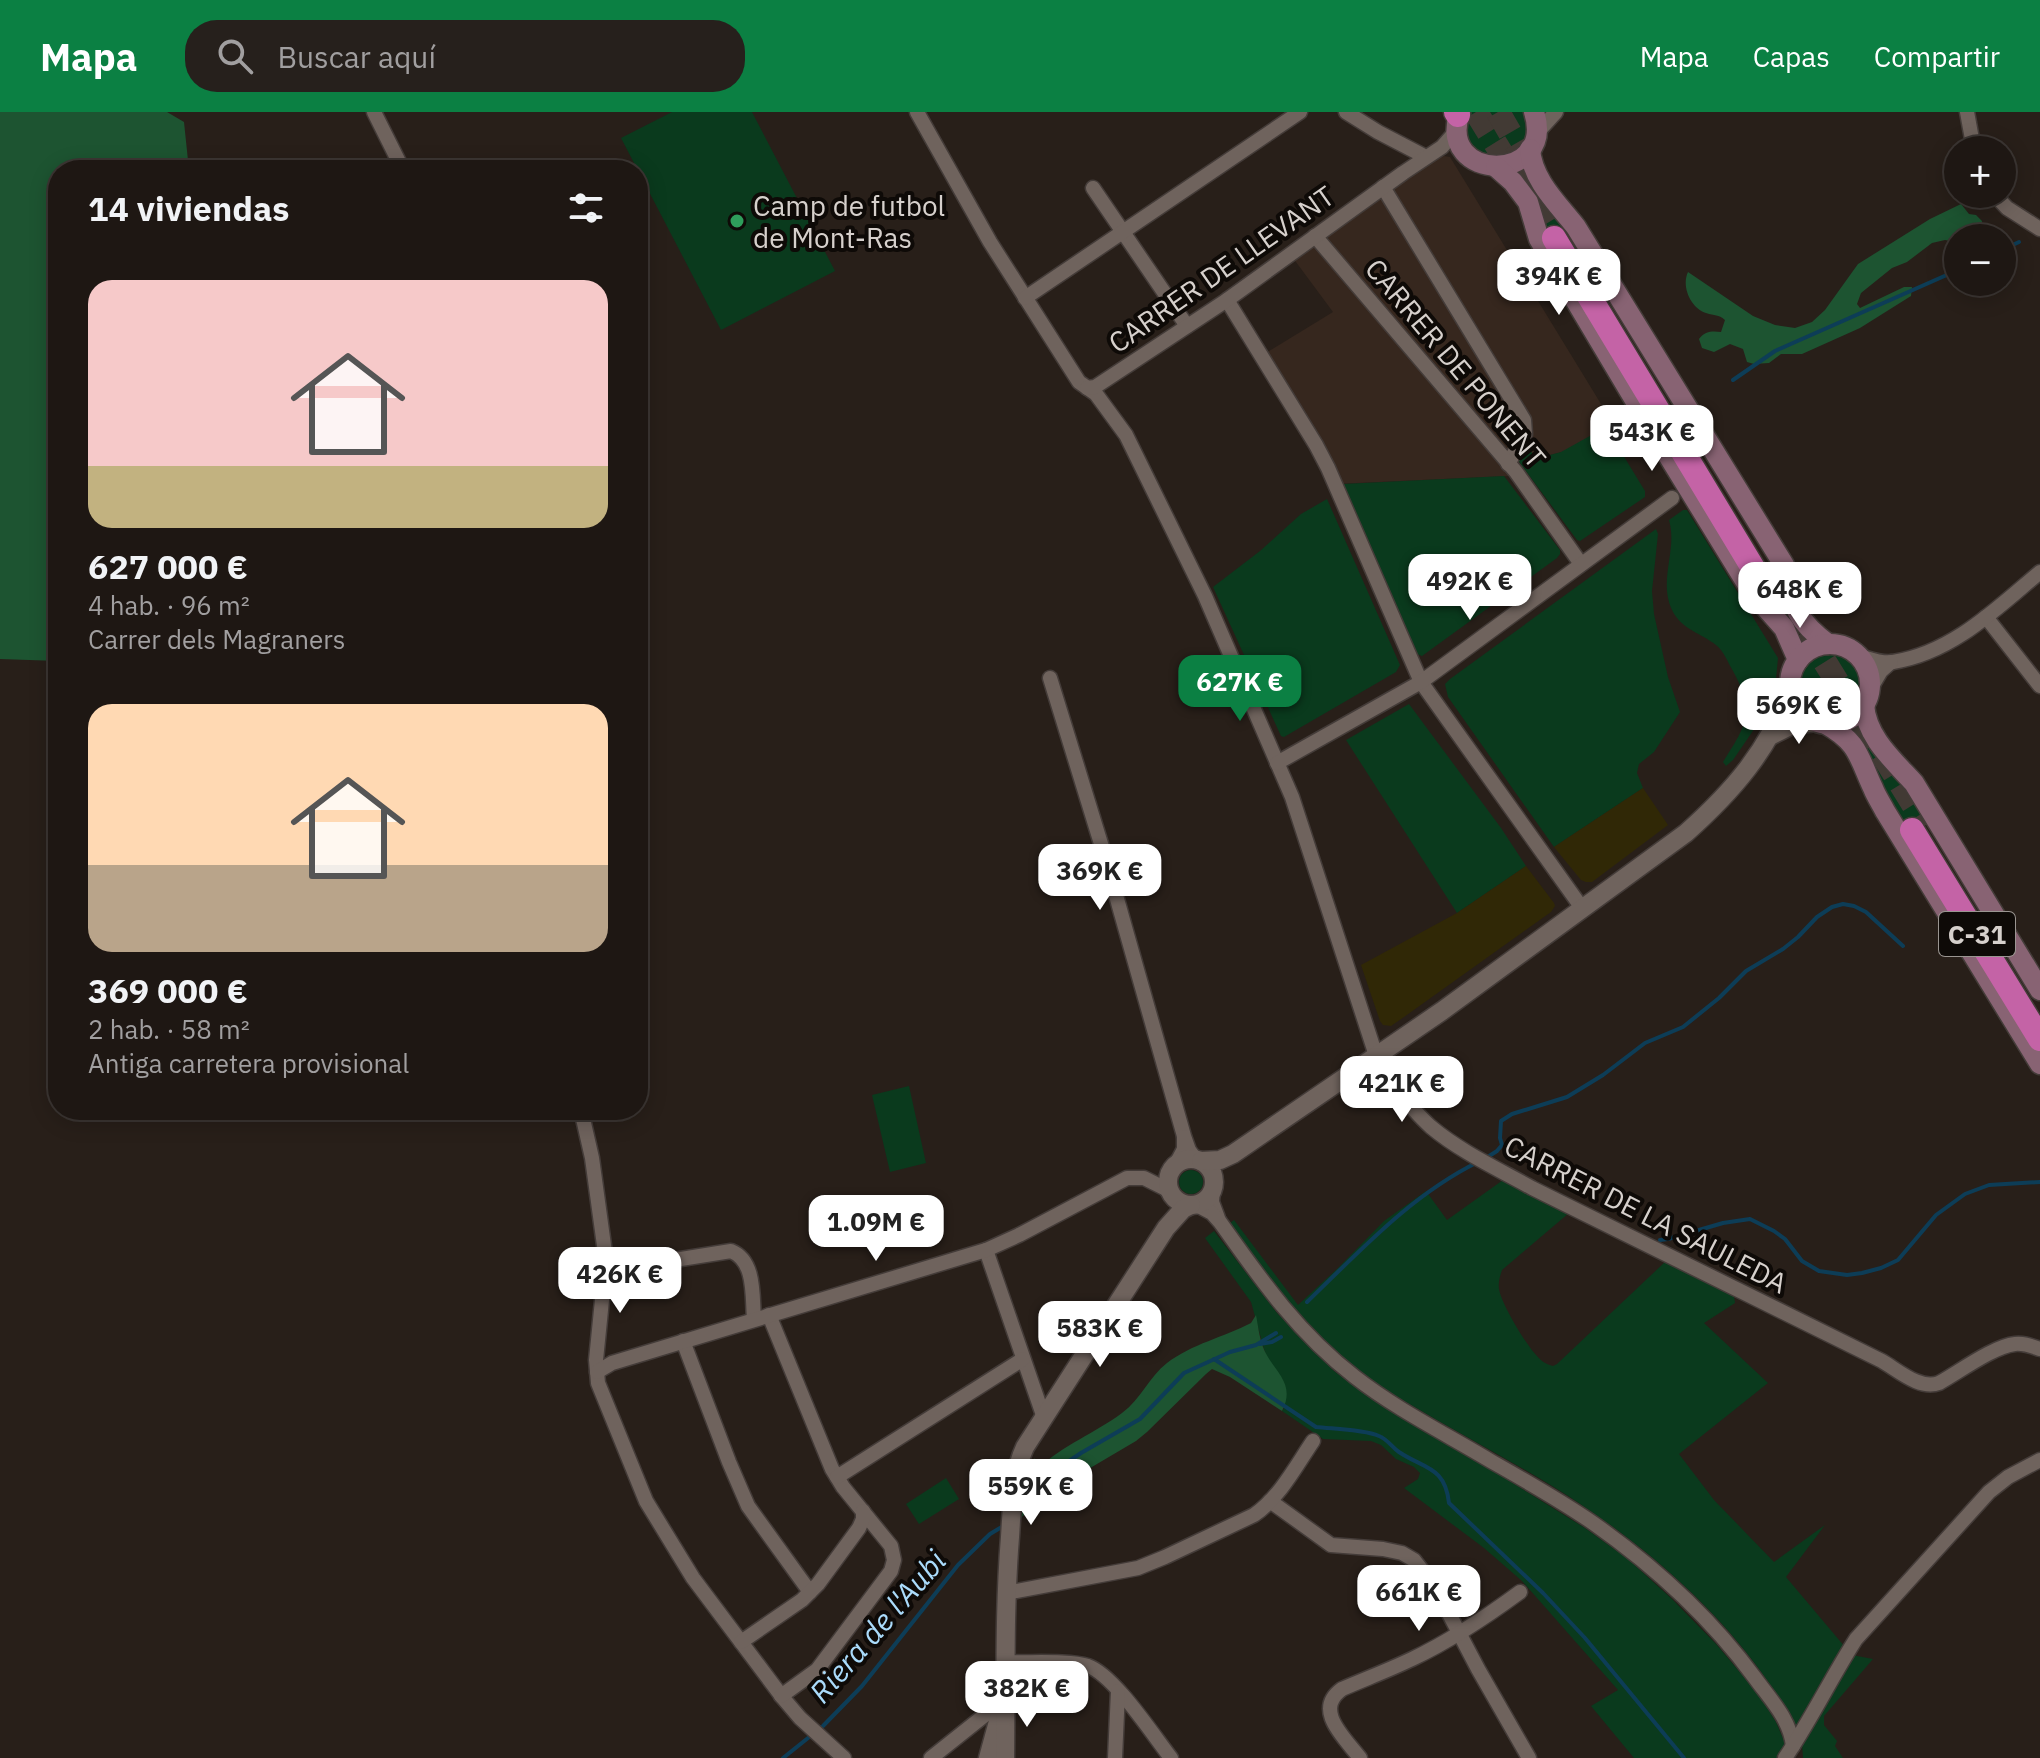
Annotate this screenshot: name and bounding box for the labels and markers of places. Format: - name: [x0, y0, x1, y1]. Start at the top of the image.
- place label: Camp de futbol de Mont-Ras: [753, 187, 945, 256]
- marker: Camp de futbol de Mont-Ras: [728, 212, 746, 230]
- pin: 394K €: [1494, 249, 1624, 317]
- pin: 543K €: [1587, 405, 1717, 473]
- pin: 492K €: [1405, 554, 1535, 622]
- pin: 648K €: [1735, 562, 1865, 630]
- pin: 627K €: [1175, 655, 1305, 723]
- pin: 569K €: [1734, 678, 1864, 746]
- pin: 369K €: [1035, 844, 1165, 912]
- pin: 421K €: [1337, 1056, 1467, 1124]
- pin: 1.09M €: [802, 1195, 950, 1263]
- pin: 426K €: [555, 1247, 685, 1315]
- pin: 583K €: [1035, 1301, 1165, 1369]
- pin: 559K €: [966, 1459, 1096, 1527]
- pin: 661K €: [1354, 1565, 1484, 1633]
- pin: 382K €: [962, 1661, 1092, 1729]

